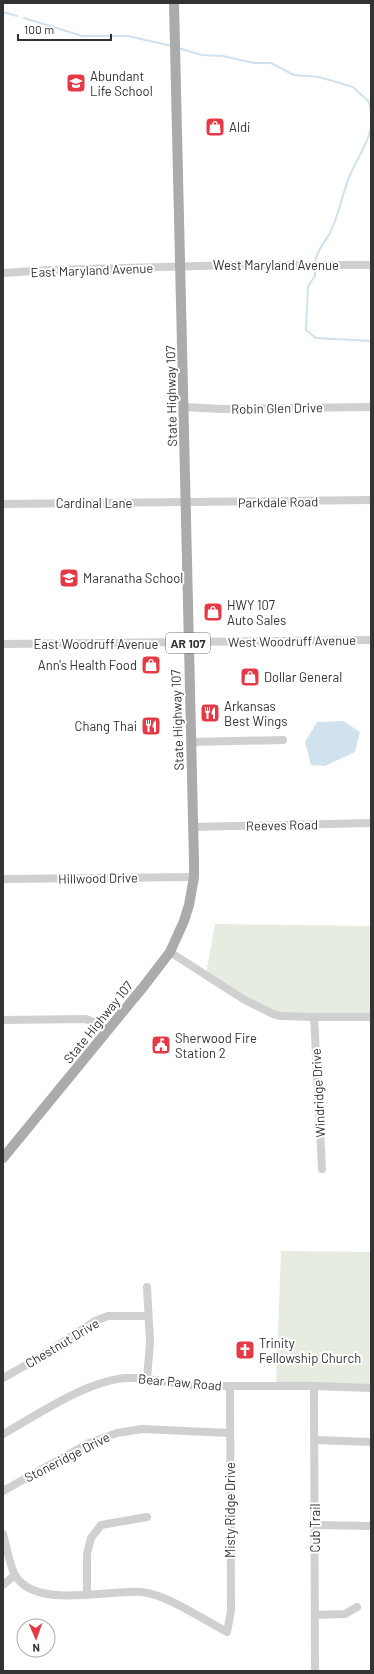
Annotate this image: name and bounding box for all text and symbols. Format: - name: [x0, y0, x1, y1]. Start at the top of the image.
- scale bar: [18, 16, 111, 42]
- text: 100 m: [24, 22, 54, 36]
- place label: Abundant Life School: [90, 68, 153, 99]
- school or university icon: Abundant Life School: [65, 72, 87, 94]
- shop icon: Aldi: [204, 116, 226, 138]
- place label: Aldi: [229, 119, 250, 135]
- street label: West Maryland Avenue: [213, 257, 339, 273]
- street label: East Maryland Avenue: [30, 260, 154, 280]
- street label: State Highway 107: [162, 345, 180, 447]
- street label: Robin Glen Drive: [231, 399, 323, 417]
- street label: Parkdale Road: [238, 493, 318, 511]
- street label: Cardinal Lane: [56, 495, 132, 511]
- school or university icon: Maranatha School: [58, 567, 80, 589]
- place label: Maranatha School: [83, 570, 183, 586]
- place label: HWY 107 Auto Sales: [227, 597, 286, 628]
- shop icon: HWY 107 Auto Sales: [202, 601, 224, 623]
- street label: West Woodruff Avenue: [228, 632, 356, 650]
- road number: AR 107: [166, 633, 210, 653]
- street label: East Woodruff Avenue: [34, 636, 159, 652]
- shop icon: Ann's Health Food: [140, 654, 162, 676]
- place label: Ann's Health Food: [38, 657, 137, 673]
- shop icon: Dollar General: [239, 666, 261, 688]
- street label: State Highway 107: [167, 669, 187, 771]
- place label: Dollar General: [264, 669, 342, 685]
- place label: Arkansas Best Wings: [224, 698, 287, 729]
- restaurant icon: Arkansas Best Wings: [199, 702, 221, 724]
- restaurant icon: Chang Thai: [140, 715, 162, 737]
- place label: Chang Thai: [75, 718, 137, 734]
- street label: Reeves Road: [246, 816, 318, 834]
- street label: Hillwood Drive: [58, 869, 138, 887]
- street label: State Highway 107: [60, 978, 136, 1066]
- place label: Sherwood Fire Station 2: [175, 1030, 257, 1061]
- public building icon: Sherwood Fire Station 2: [150, 1034, 172, 1056]
- street label: Windridge Drive: [308, 1048, 328, 1138]
- street label: Chestnut Drive: [22, 1315, 102, 1371]
- place label: Trinity Fellowship Church: [259, 1335, 361, 1366]
- church icon: Trinity Fellowship Church: [234, 1339, 256, 1361]
- street label: Bear Paw Road: [137, 1370, 223, 1394]
- street label: Stoneridge Drive: [22, 1429, 112, 1485]
- street label: Misty Ridge Drive: [222, 1462, 238, 1558]
- street label: Cub Trail: [307, 1504, 323, 1552]
- north arrow: [16, 1618, 56, 1658]
- text: N: [32, 1642, 40, 1655]

